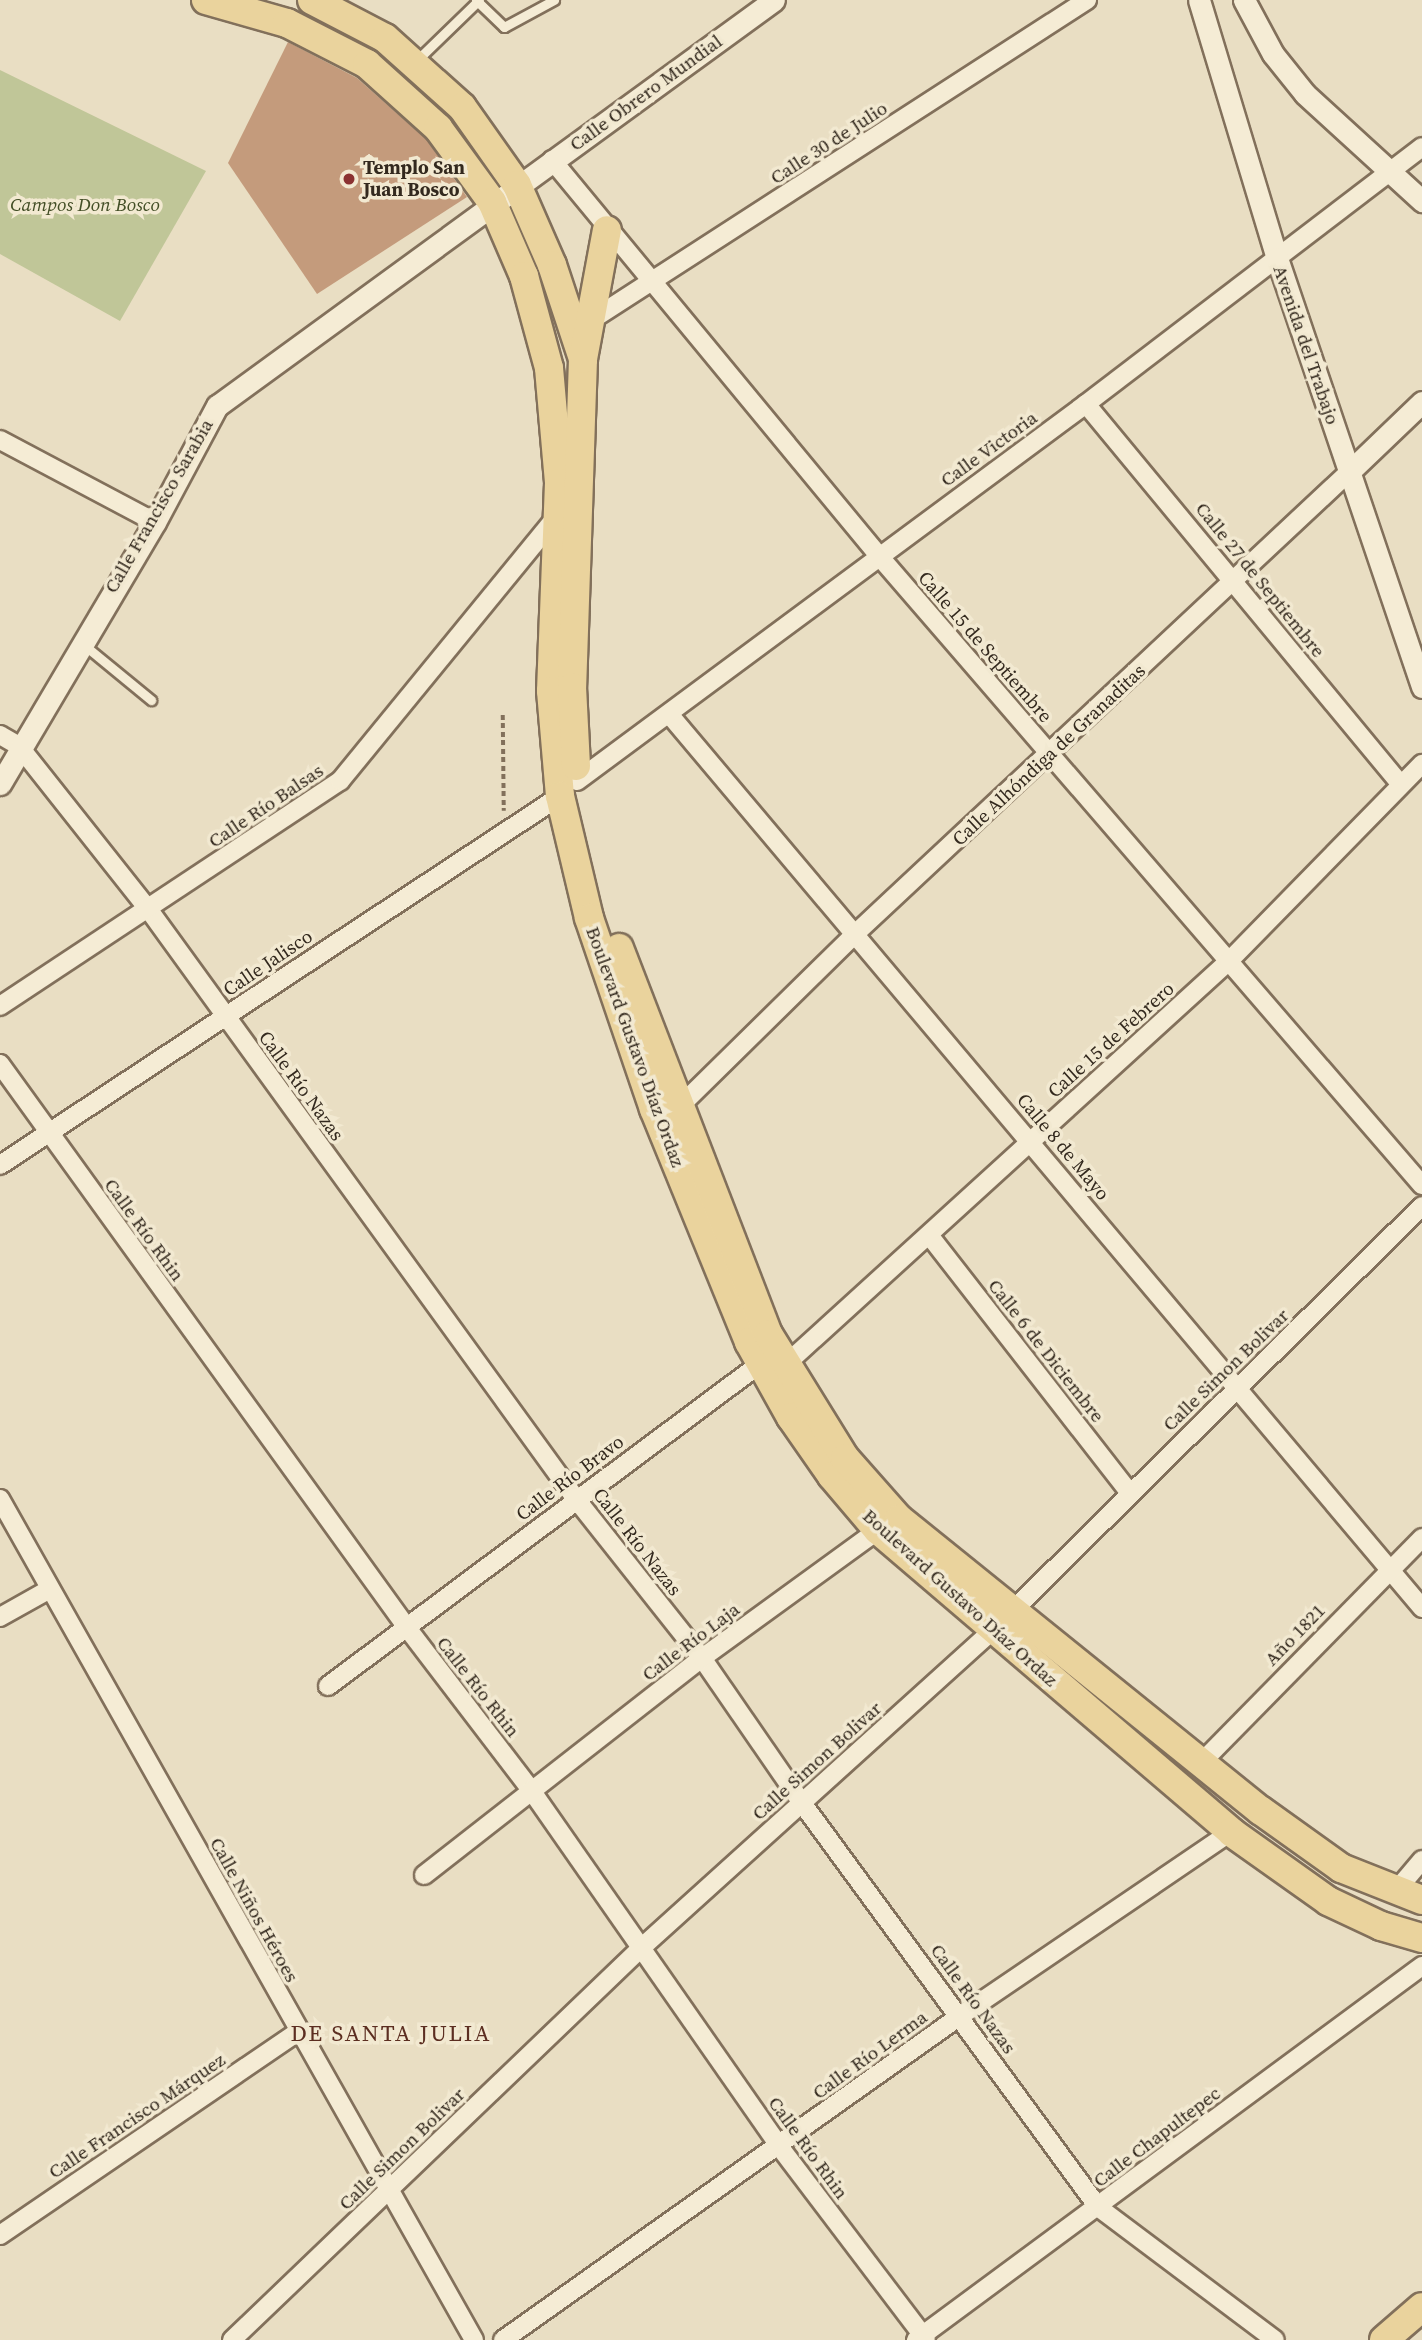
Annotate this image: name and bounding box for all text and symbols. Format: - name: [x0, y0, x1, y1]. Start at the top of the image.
- street label: Calle Obrero Mundial: [565, 30, 727, 156]
- street label: Calle 30 de Julio: [766, 97, 892, 189]
- place label: Templo San Juan Bosco: [363, 157, 465, 201]
- marker: Templo San Juan Bosco: [341, 171, 357, 187]
- park label: Campos Don Bosco: [10, 194, 160, 216]
- street label: Avenida del Trabajo: [1268, 262, 1344, 428]
- street label: Calle Victoria: [936, 406, 1042, 492]
- street label: Calle Francisco Sarabia: [100, 415, 218, 597]
- street label: Calle 27 de Septiembre: [1191, 498, 1329, 662]
- street label: Calle 15 de Septiembre: [913, 567, 1057, 727]
- street label: Calle Alhóndiga de Granaditas: [948, 659, 1150, 851]
- street label: Calle Río Balsas: [204, 759, 328, 853]
- street label: Boulevard Gustavo Díaz Ordaz: [581, 924, 689, 1170]
- street label: Calle Jalisco: [219, 925, 317, 1001]
- street label: Calle 15 de Febrero: [1043, 977, 1179, 1103]
- street label: Calle Río Nazas: [254, 1027, 348, 1145]
- street label: Calle 8 de Mayo: [1012, 1089, 1114, 1205]
- street label: Calle Río Rhin: [99, 1174, 189, 1286]
- street label: Calle 6 de Diciembre: [983, 1275, 1109, 1427]
- street label: Calle Simon Bolivar: [1158, 1304, 1294, 1436]
- street label: Calle Río Bravo: [512, 1430, 628, 1526]
- street label: Calle Río Nazas: [588, 1484, 686, 1600]
- street label: Boulevard Gustavo Díaz Ordaz: [858, 1504, 1062, 1692]
- street label: Calle Río Laja: [638, 1598, 744, 1686]
- street label: Año 1821: [1260, 1599, 1330, 1671]
- street label: Calle Río Rhin: [432, 1632, 524, 1742]
- street label: Calle Simon Bolivar: [748, 1697, 886, 1825]
- street label: Calle Niños Héroes: [205, 1834, 303, 1986]
- street label: Calle Río Nazas: [926, 1940, 1020, 2058]
- street label: Calle Río Lerma: [808, 2006, 932, 2104]
- district label: DE SANTA JULIA: [292, 2019, 490, 2047]
- street label: Calle Francisco Márquez: [44, 2048, 230, 2184]
- street label: Calle Chapultepec: [1089, 2082, 1225, 2192]
- street label: Calle Simon Bolivar: [334, 2083, 470, 2215]
- street label: Calle Río Rhin: [763, 2092, 853, 2204]

